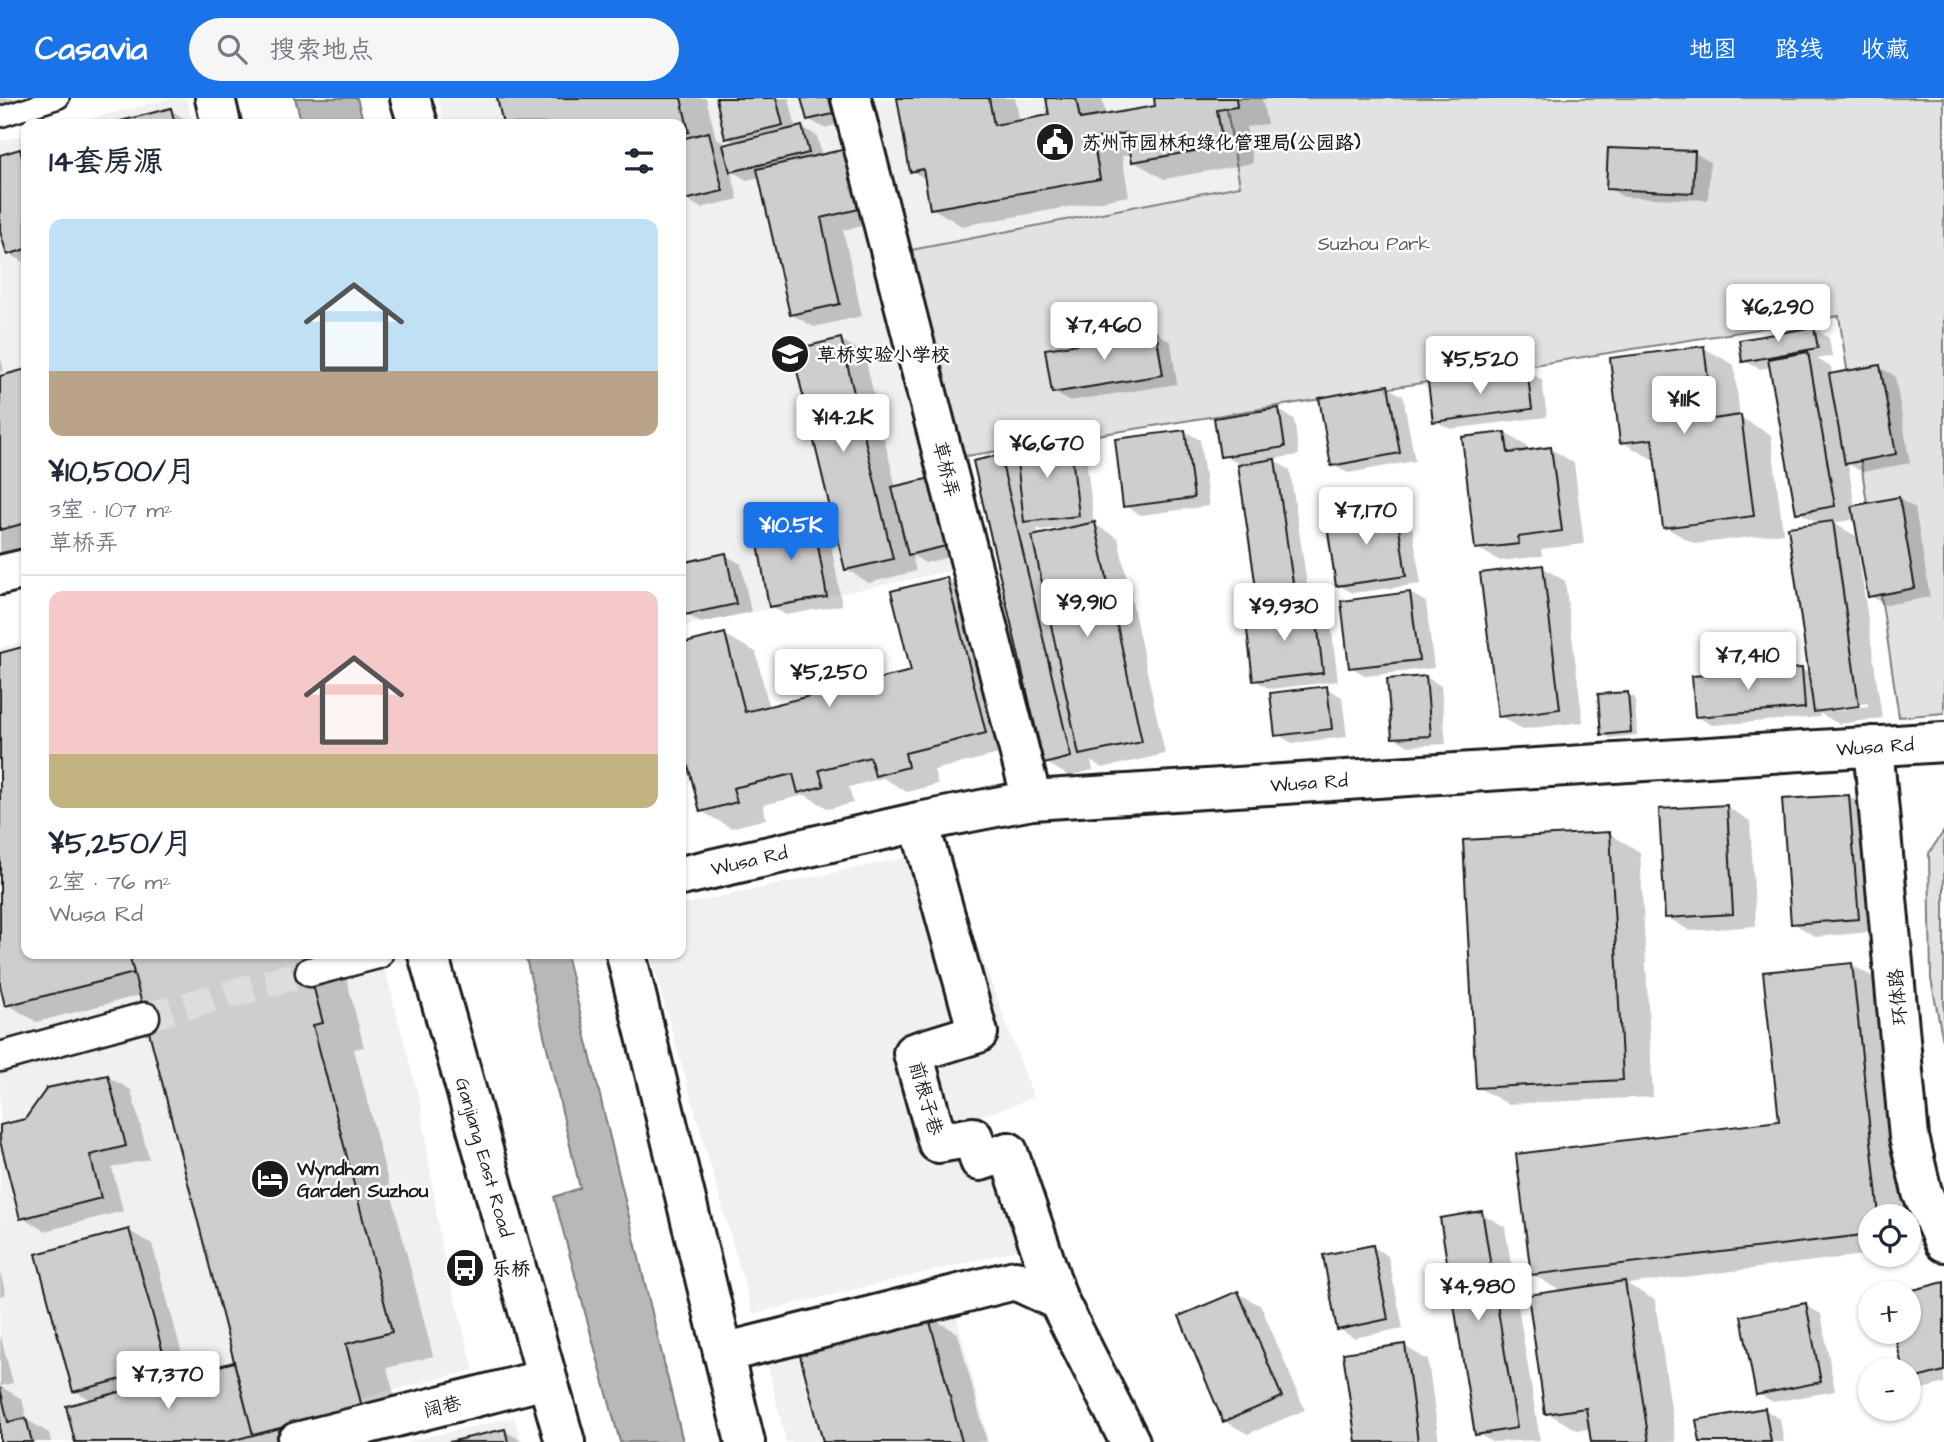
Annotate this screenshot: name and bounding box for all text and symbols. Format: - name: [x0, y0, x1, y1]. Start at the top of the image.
- search box: [189, 18, 679, 81]
- text: Casavia: [35, 26, 147, 72]
- icon: search: [213, 30, 251, 68]
- text: 搜索地点: [269, 32, 373, 68]
- text: 地图: [1689, 33, 1737, 67]
- text: 路线: [1775, 33, 1823, 67]
- text: 收藏: [1861, 33, 1909, 67]
- public building icon: 苏州市园林和绿化管理局(公园路): [1034, 121, 1076, 163]
- place label: 苏州市园林和绿化管理局(公园路): [1082, 130, 1361, 157]
- text: 14套房源: [49, 141, 163, 183]
- icon: filters: [620, 142, 658, 180]
- park label: Suzhou Park: [1318, 231, 1431, 258]
- icon: home: [291, 264, 417, 390]
- pin: ¥6,290: [1721, 285, 1835, 344]
- text: ¥6,290: [1742, 291, 1814, 323]
- pin: ¥7,460: [1047, 302, 1161, 362]
- text: ¥7,460: [1066, 309, 1142, 341]
- school or university icon: 草桥实验小学校: [769, 333, 811, 375]
- pin: ¥5,520: [1423, 336, 1537, 396]
- place label: 草桥实验小学校: [817, 342, 950, 369]
- text: ¥5,520: [1442, 343, 1518, 375]
- pin: ¥11K: [1643, 376, 1725, 436]
- text: ¥11K: [1668, 383, 1700, 415]
- pin: ¥14.2K: [786, 394, 900, 454]
- text: ¥14.2K: [812, 401, 874, 433]
- pin: ¥6,670: [990, 420, 1104, 480]
- text: ¥6,670: [1010, 427, 1084, 459]
- street label: 草桥弄: [926, 438, 966, 500]
- text: ¥10,500/月: [49, 451, 196, 493]
- pin: ¥7,170: [1309, 488, 1423, 547]
- text: 3室 · 107 m²: [49, 494, 173, 526]
- text: ¥7,170: [1335, 494, 1397, 526]
- pin: ¥10.5K: [734, 503, 848, 562]
- text: ¥10.5K: [759, 509, 823, 541]
- text: 草桥弄: [49, 527, 118, 559]
- pin: ¥9,910: [1030, 580, 1144, 639]
- pin: ¥9,930: [1227, 584, 1341, 643]
- text: ¥9,910: [1057, 586, 1117, 618]
- text: ¥9,930: [1250, 590, 1318, 622]
- pin: ¥7,410: [1691, 632, 1805, 692]
- icon: home: [291, 637, 417, 763]
- text: ¥7,410: [1716, 639, 1780, 671]
- pin: ¥5,250: [772, 650, 886, 709]
- text: ¥5,250: [791, 656, 867, 688]
- street label: Wusa Rd: [1835, 731, 1915, 764]
- street label: Wusa Rd: [1269, 767, 1349, 800]
- text: ¥5,250/月: [49, 823, 193, 865]
- street label: Wusa Rd: [708, 840, 790, 883]
- text: 2室 · 76 m²: [49, 866, 171, 898]
- text: Wusa Rd: [49, 898, 143, 930]
- street label: 环体路: [1883, 967, 1914, 1026]
- street label: 前根子巷: [902, 1058, 949, 1139]
- street label: Ganjiang East Road: [447, 1075, 519, 1241]
- place label: Wyndham Garden Suzhou: [296, 1156, 429, 1205]
- hotel icon: Wyndham Garden Suzhou: [249, 1158, 291, 1200]
- map controls: [1858, 1204, 1921, 1421]
- button: locate: [1858, 1204, 1921, 1267]
- bus stop icon: 乐桥: [444, 1247, 486, 1289]
- place label: 乐桥: [492, 1256, 530, 1283]
- pin: ¥4,980: [1421, 1264, 1535, 1323]
- text: ¥4,980: [1441, 1270, 1515, 1302]
- button: +: [1858, 1281, 1921, 1344]
- pin: ¥7,370: [111, 1352, 225, 1411]
- text: ¥7,370: [133, 1358, 203, 1390]
- button: −: [1858, 1358, 1921, 1421]
- street label: 阔巷: [421, 1390, 464, 1425]

